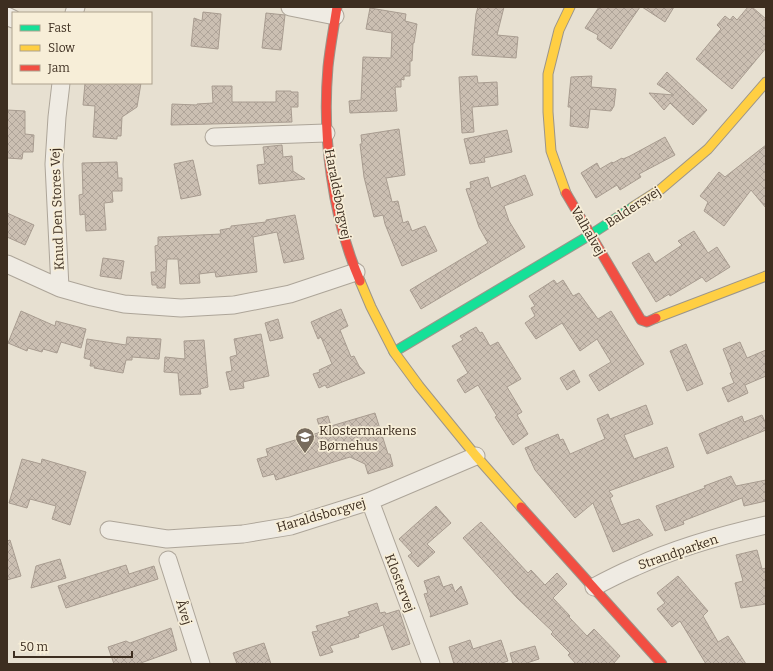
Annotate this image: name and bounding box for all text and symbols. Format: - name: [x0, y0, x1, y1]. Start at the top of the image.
- legend: [12, 12, 152, 84]
- text: Fast: [48, 21, 72, 35]
- text: Slow: [48, 41, 75, 55]
- text: Jam: [47, 61, 70, 75]
- street label: Haraldsborgvej: [322, 147, 354, 241]
- street label: Knud Den Stores Vej: [47, 148, 67, 270]
- street label: Baldersvej: [603, 184, 663, 230]
- street label: Valhalvej: [568, 204, 608, 258]
- place label: Klostermarkens Børnehus: [319, 423, 416, 453]
- school or university icon: Klostermarkens Børnehus: [294, 426, 316, 454]
- street label: Haraldsborgvej: [275, 495, 367, 535]
- street label: Strandparken: [636, 531, 721, 573]
- street label: Klostervej: [382, 552, 418, 614]
- street label: Åvej: [173, 598, 195, 626]
- scale bar: [14, 633, 132, 659]
- text: 50 m: [20, 640, 49, 654]

